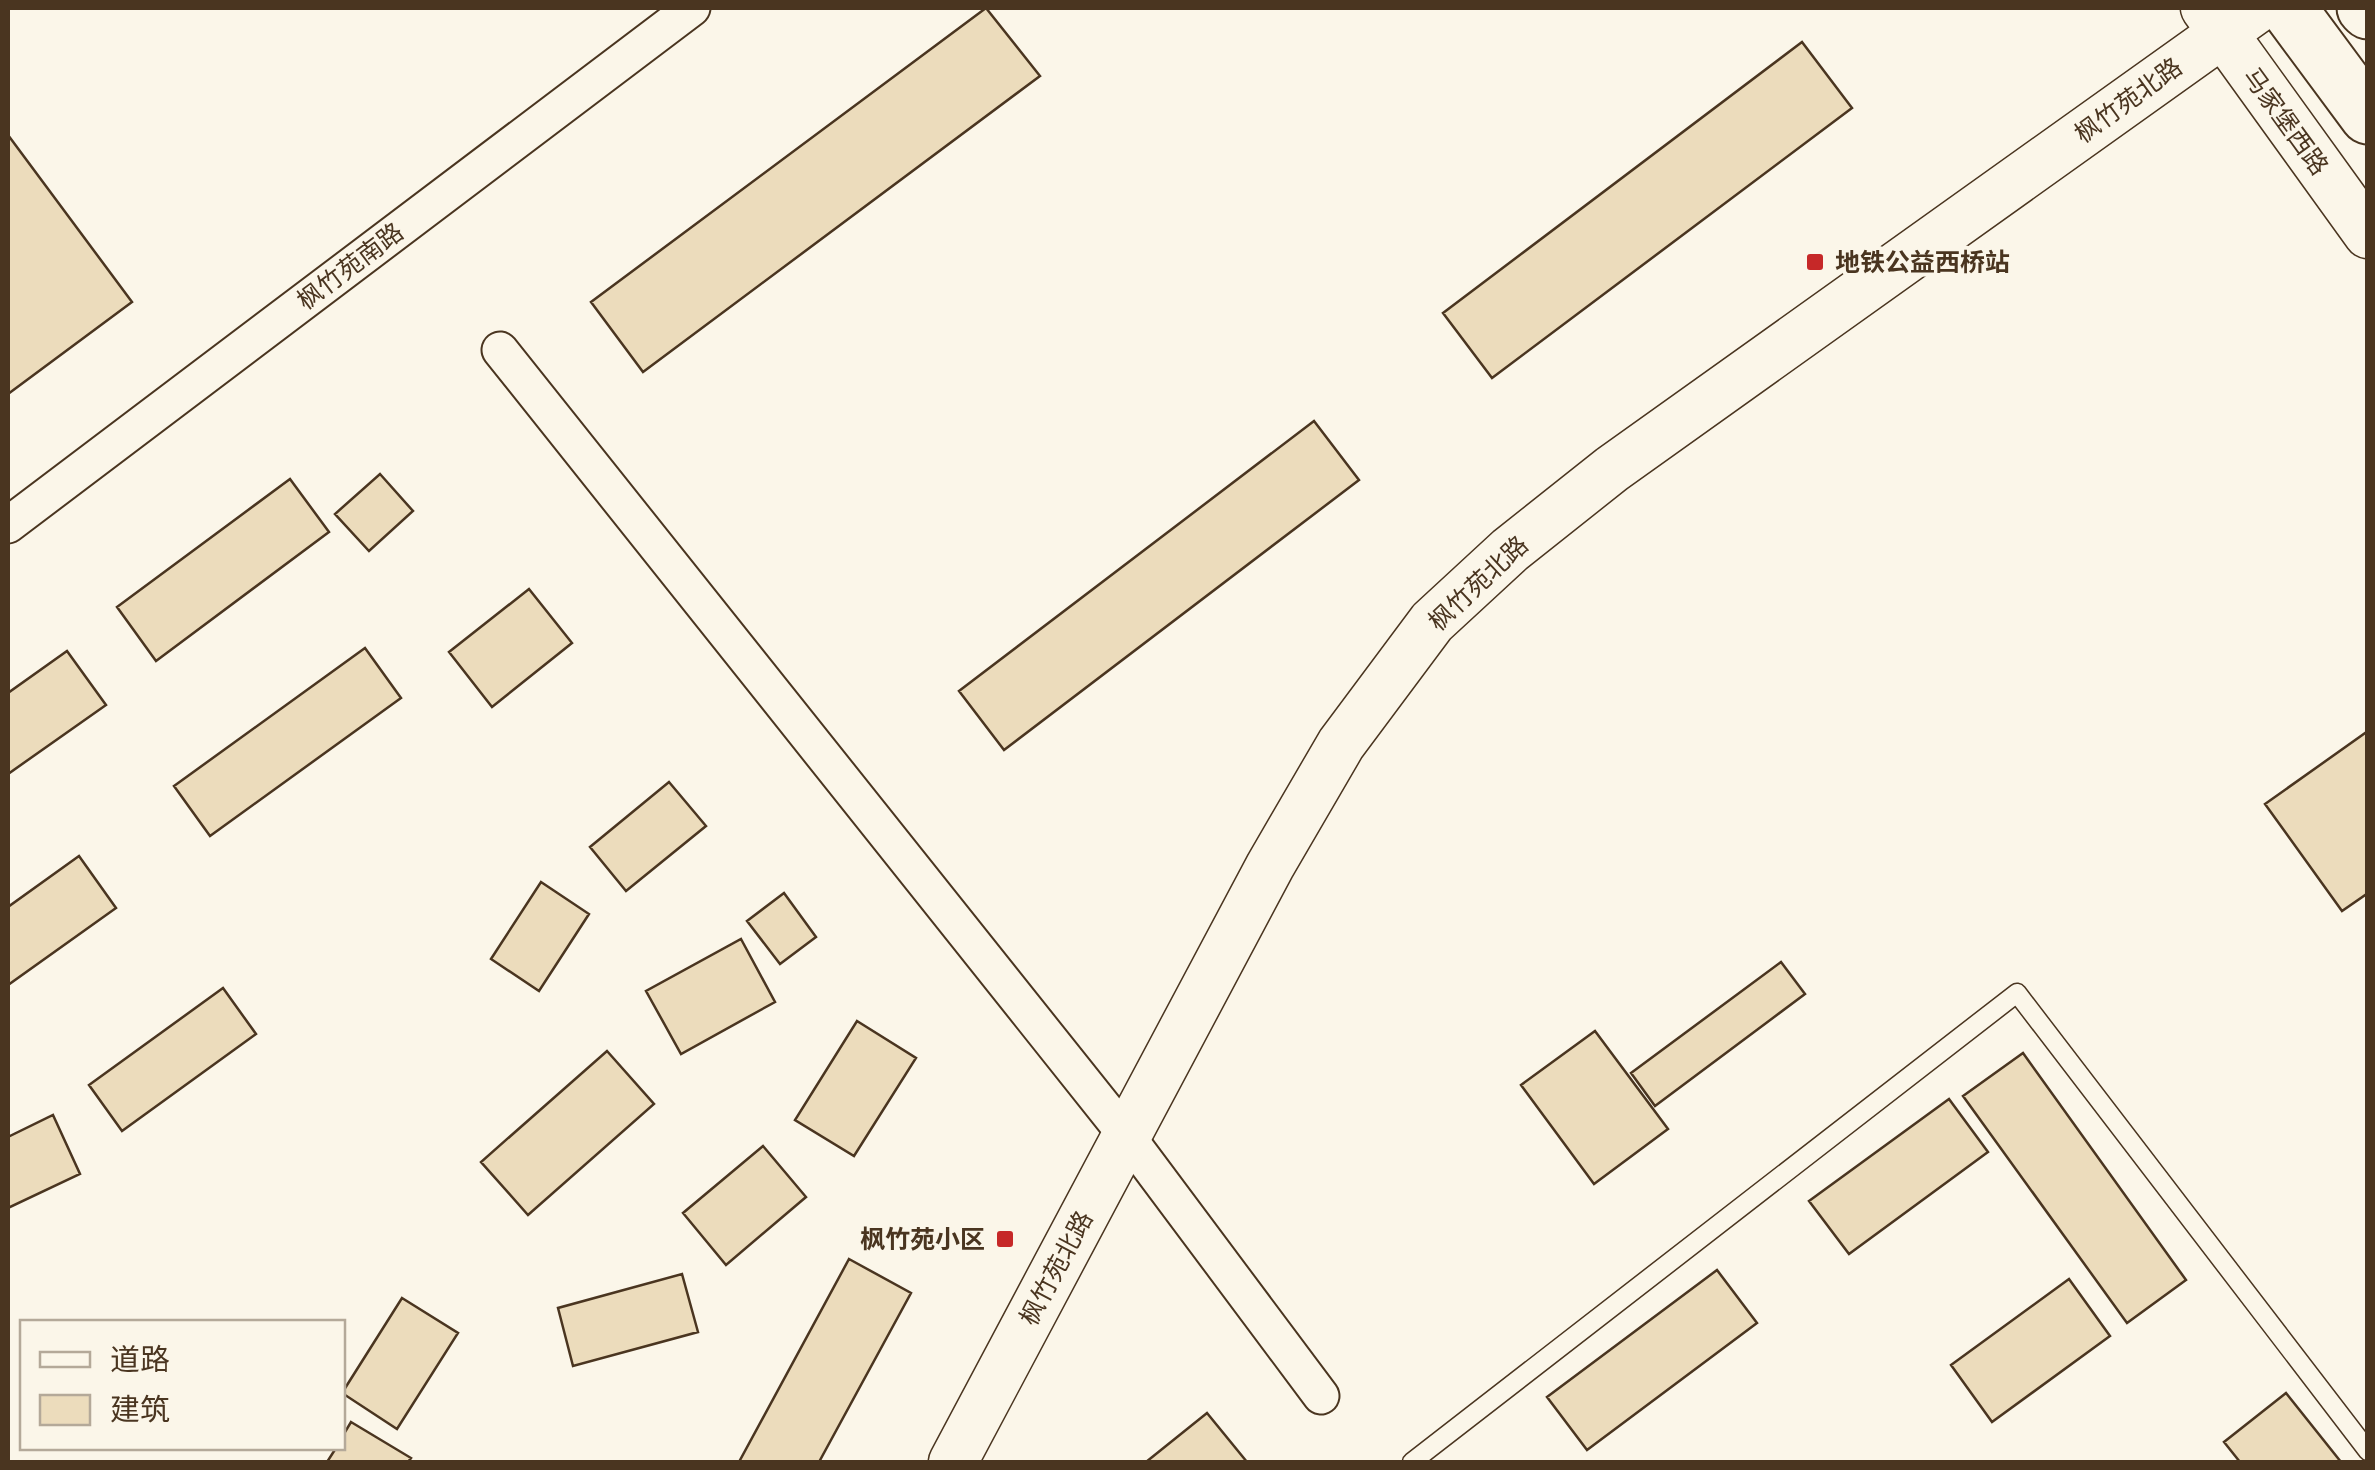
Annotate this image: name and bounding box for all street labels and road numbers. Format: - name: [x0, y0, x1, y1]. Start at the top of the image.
- street label: 枫竹苑北路: [2067, 49, 2188, 150]
- street label: 马家堡西路: [2236, 60, 2337, 181]
- street label: 枫竹苑南路: [289, 214, 410, 316]
- street label: 枫竹苑北路: [1420, 527, 1535, 637]
- street label: 枫竹苑北路: [1011, 1204, 1099, 1331]

